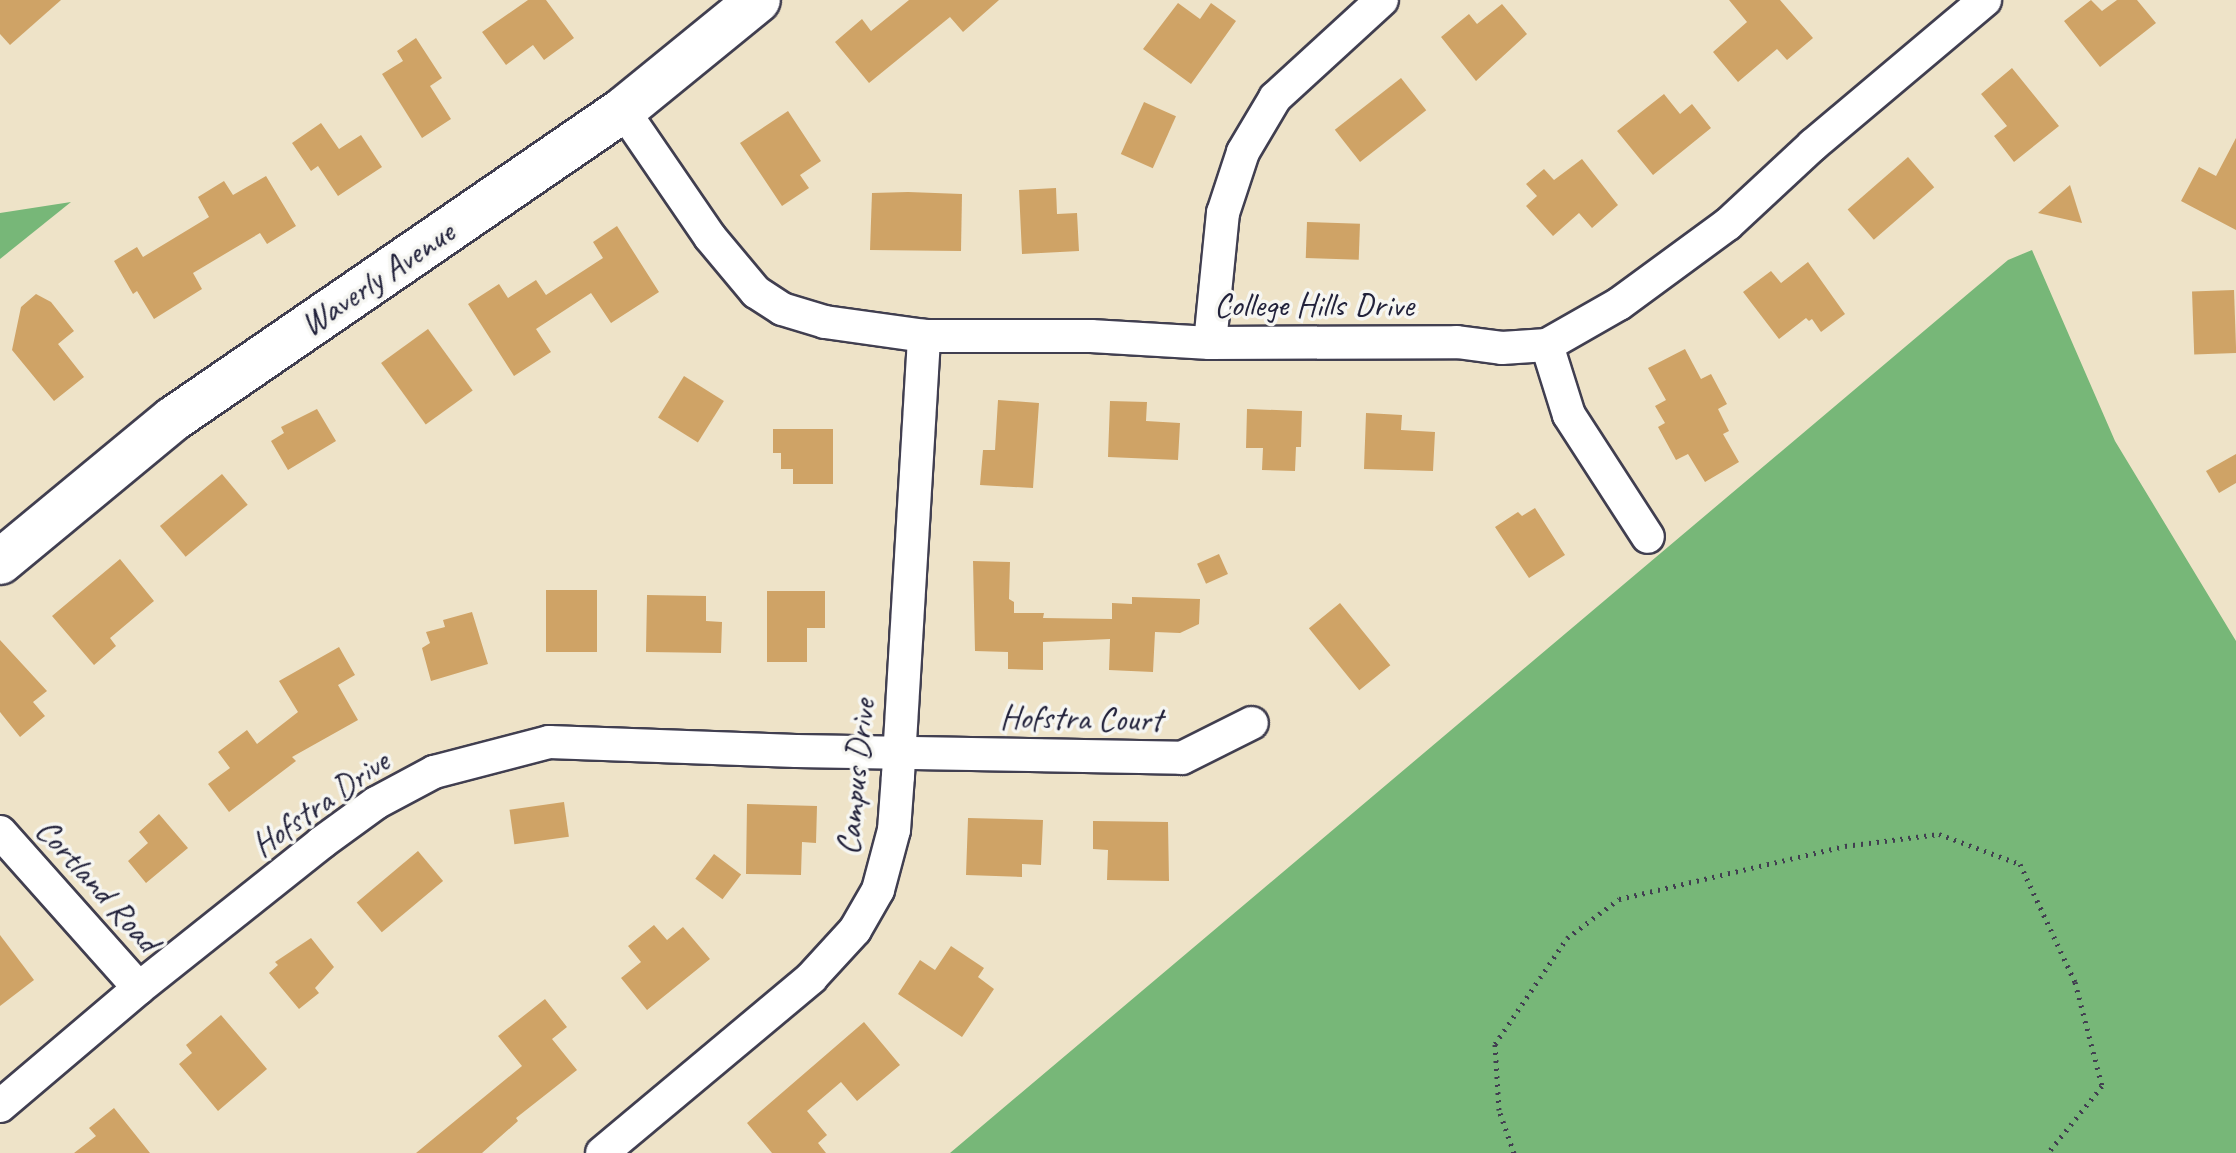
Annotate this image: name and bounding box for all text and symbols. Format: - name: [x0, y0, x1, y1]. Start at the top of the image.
- street label: Waverly Avenue: [292, 212, 462, 344]
- street label: College Hills Drive: [1214, 285, 1414, 325]
- street label: Hofstra Court: [1000, 696, 1162, 740]
- street label: Campus Drive: [827, 697, 883, 857]
- street label: Hofstra Drive: [243, 741, 397, 865]
- street label: Cortland Road: [28, 810, 168, 960]

